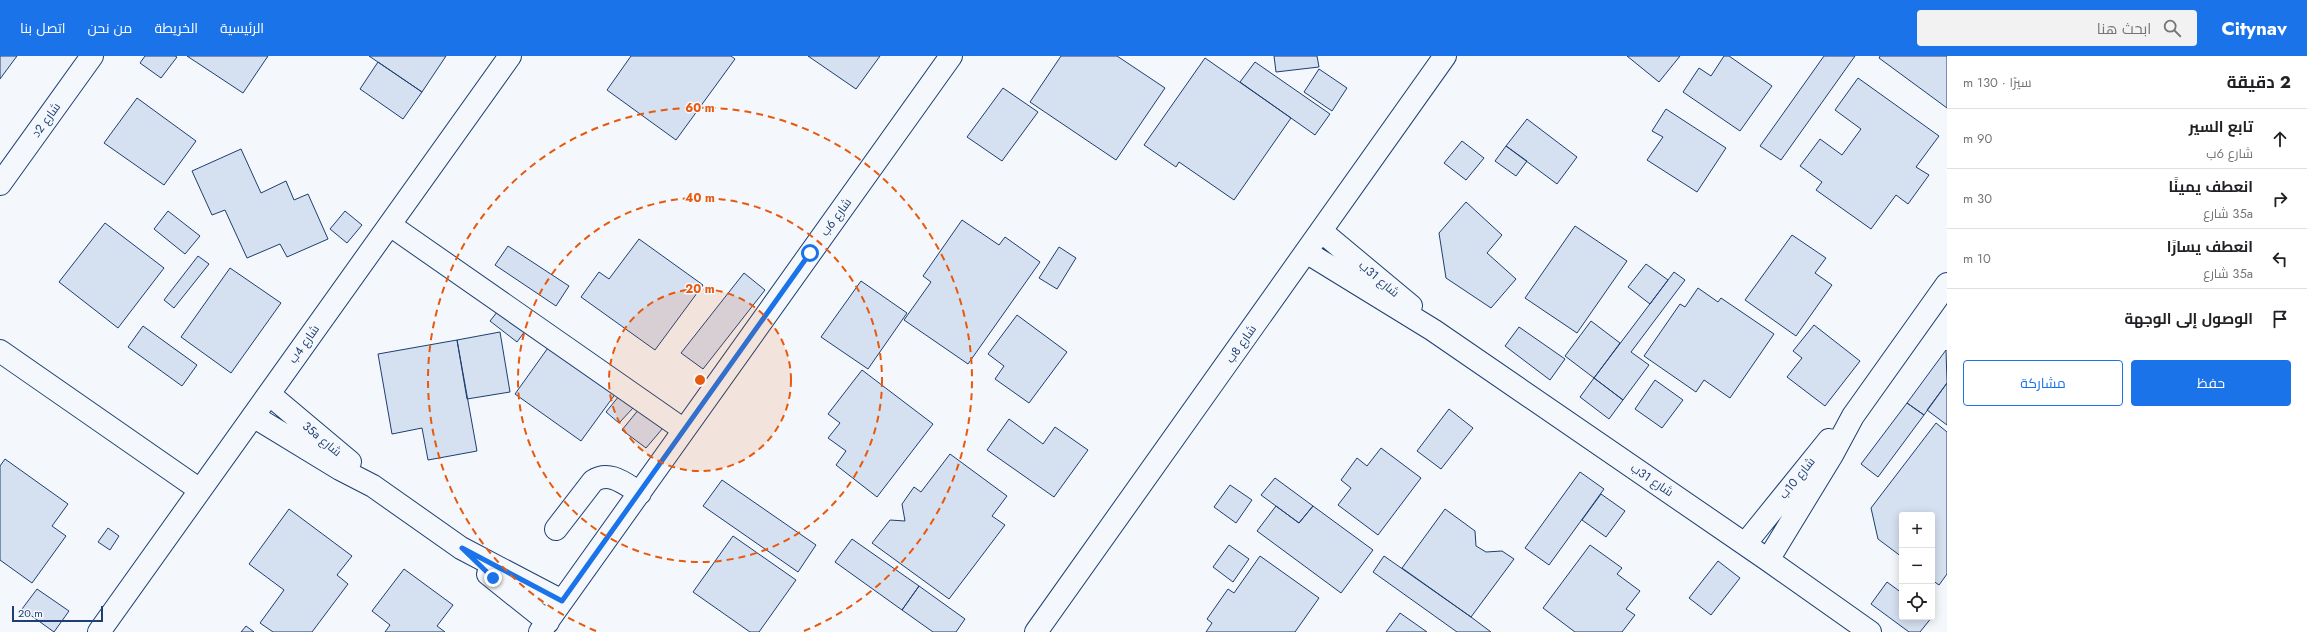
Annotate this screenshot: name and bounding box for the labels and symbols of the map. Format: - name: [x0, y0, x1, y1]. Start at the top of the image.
- street label: شارع 2د: [27, 99, 65, 141]
- text: 60 m: [685, 99, 715, 117]
- text: 40 m: [685, 189, 715, 207]
- street label: شارع 6ب: [816, 194, 856, 240]
- route start: [801, 244, 819, 262]
- street label: شارع 31ب: [1355, 257, 1403, 301]
- text: 20 m: [685, 280, 715, 298]
- street label: شارع 4ب: [284, 321, 324, 367]
- street label: شارع 8ب: [1221, 321, 1261, 367]
- centre of rings: [693, 373, 707, 387]
- street label: 35a شارع: [299, 417, 345, 461]
- street label: شارع 10ب: [1775, 453, 1819, 503]
- street label: شارع 31ب: [1627, 459, 1677, 501]
- route end: [484, 569, 502, 587]
- scale bar: [12, 604, 103, 623]

